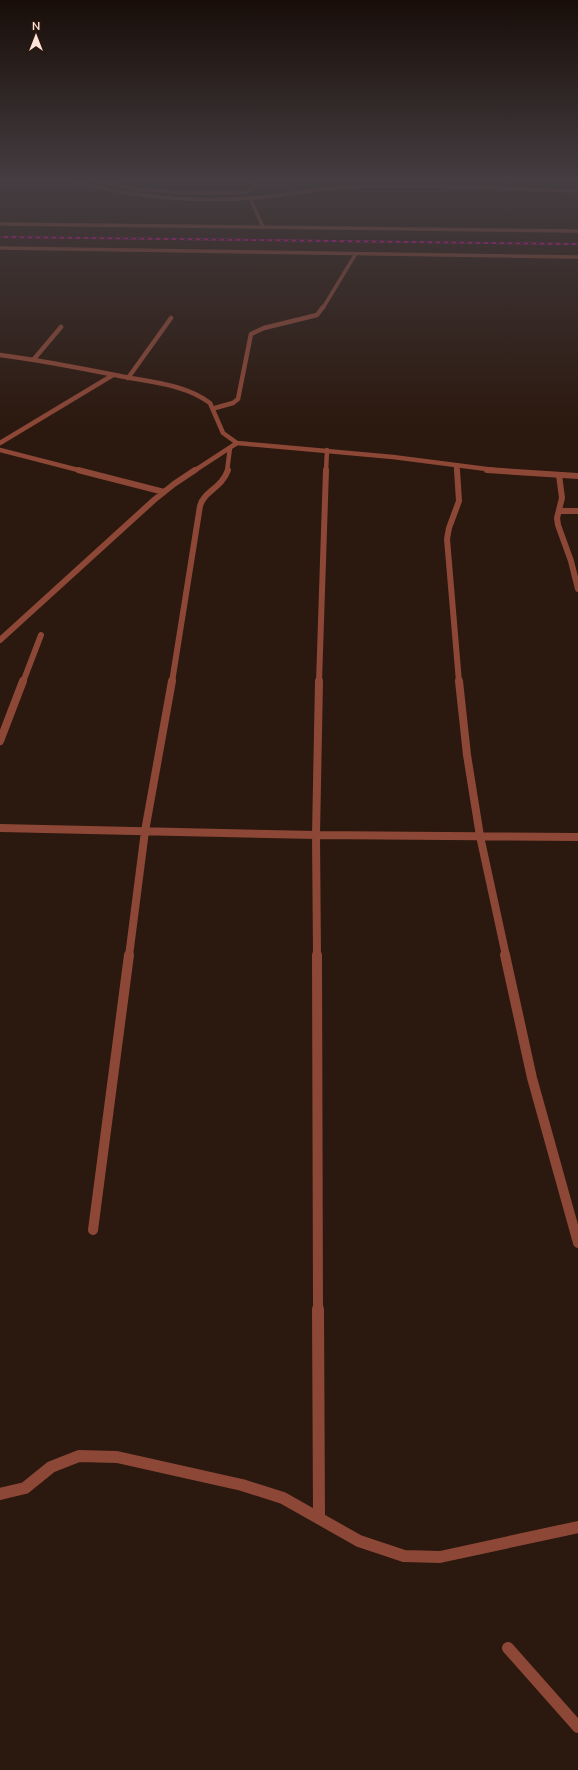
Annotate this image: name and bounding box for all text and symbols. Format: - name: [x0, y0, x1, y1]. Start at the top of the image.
- north arrow: [16, 16, 56, 56]
- text: N: [32, 19, 40, 34]

